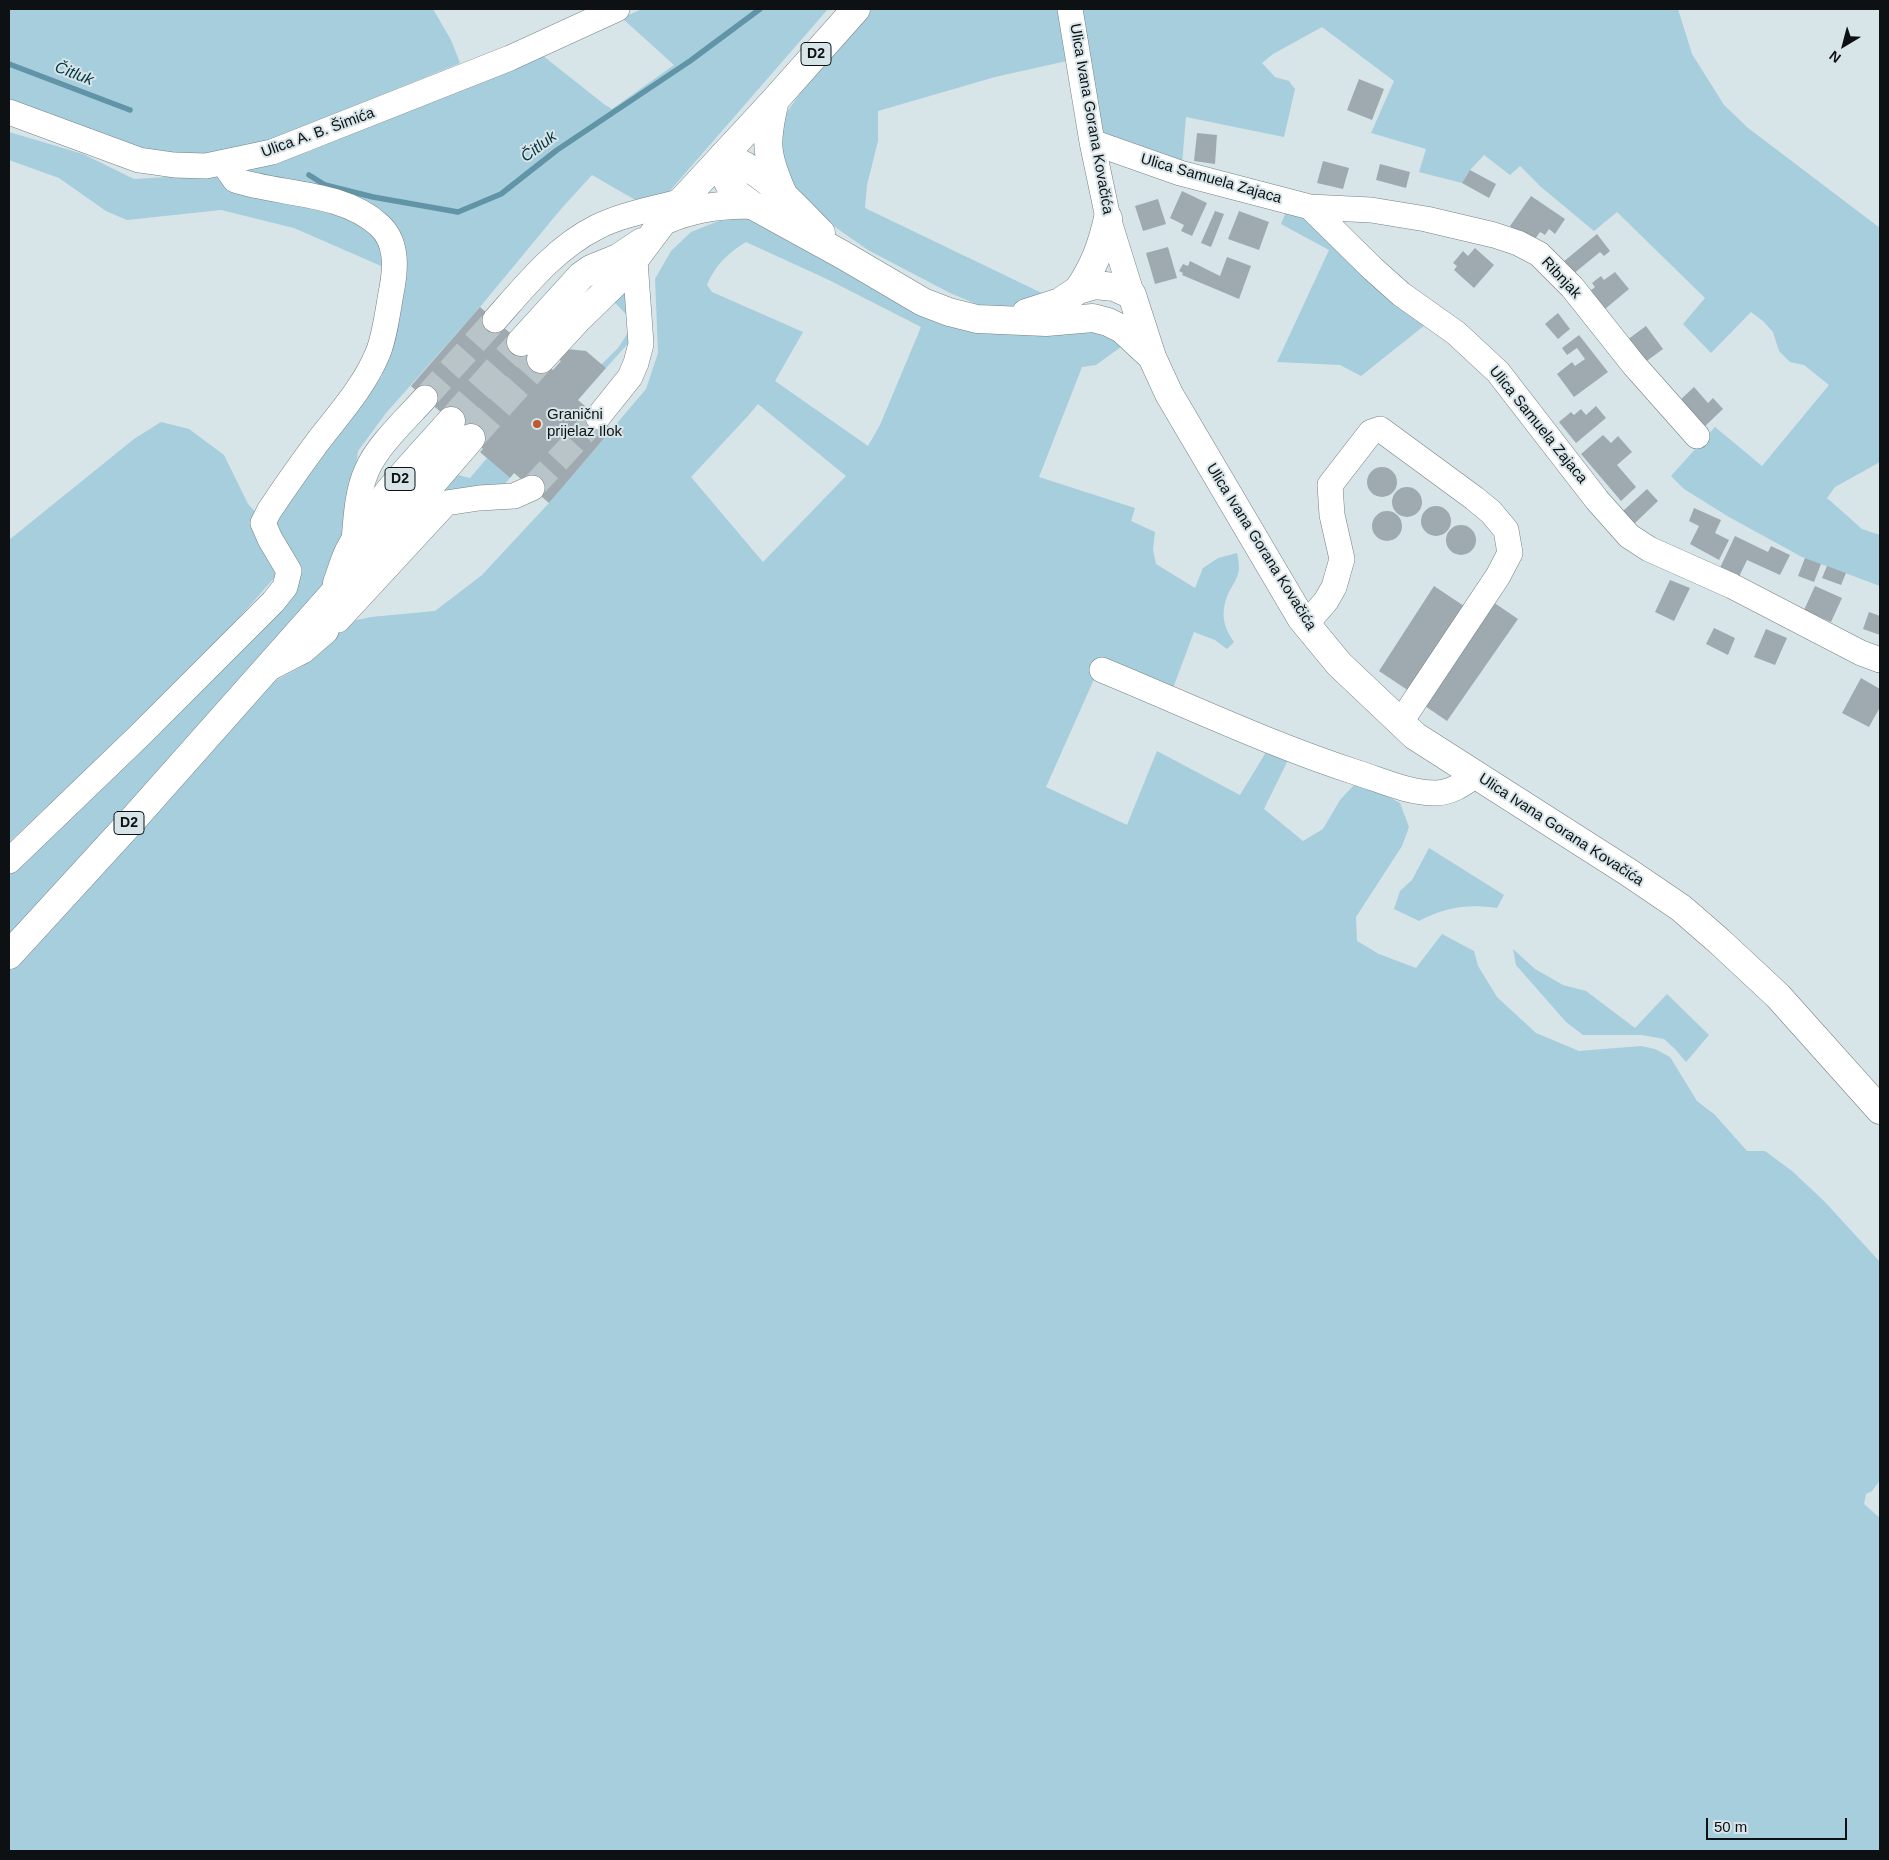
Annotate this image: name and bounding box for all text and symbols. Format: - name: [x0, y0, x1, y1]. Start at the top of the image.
- north arrow: [1819, 20, 1869, 70]
- street label: Ulica Ivana Gorana Kovačića: [1065, 22, 1117, 216]
- road number: D2: [801, 42, 831, 66]
- text: N: [1826, 48, 1844, 66]
- water label: Čitluk: [52, 58, 96, 90]
- street label: Ulica A. B. Šimića: [259, 104, 377, 162]
- water label: Čitluk: [517, 127, 561, 167]
- street label: Ulica Samuela Zajaca: [1138, 150, 1284, 208]
- street label: Ribnjak: [1537, 254, 1585, 302]
- street label: Ulica Samuela Zajaca: [1485, 363, 1591, 487]
- place label: Granični prijelaz Ilok: [547, 406, 622, 441]
- marker: Granični prijelaz Ilok: [531, 418, 543, 430]
- street label: Ulica Ivana Gorana Kovačića: [1202, 460, 1320, 634]
- road number: D2: [385, 468, 415, 490]
- street label: Ulica Ivana Gorana Kovačića: [1475, 770, 1647, 890]
- road number: D2: [114, 811, 144, 834]
- scale bar: [1709, 1808, 1850, 1840]
- text: 50 m: [1714, 1818, 1747, 1835]

